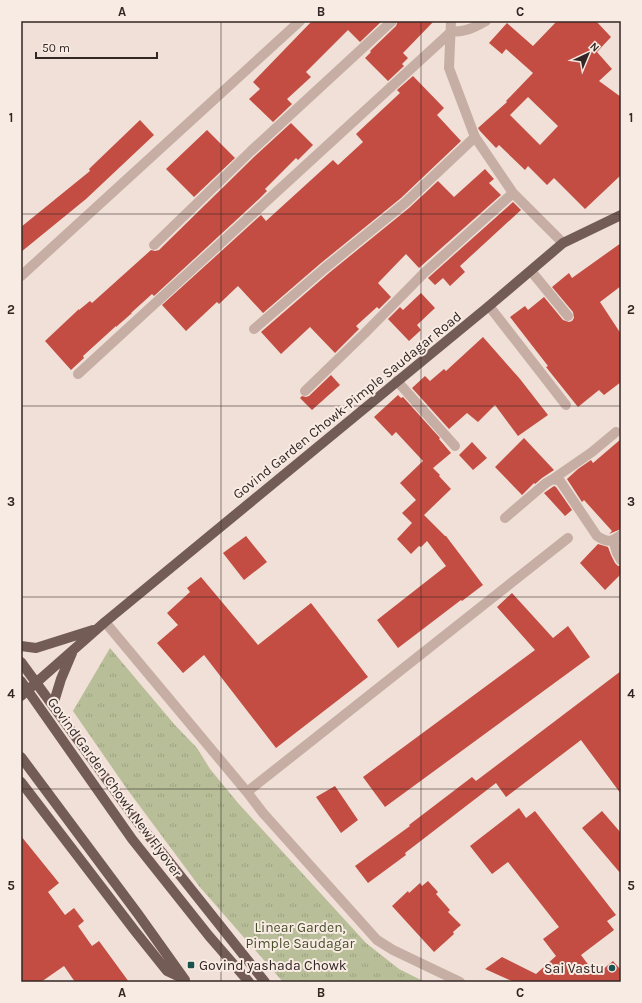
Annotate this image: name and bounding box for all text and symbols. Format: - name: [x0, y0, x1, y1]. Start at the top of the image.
- text: A: [118, 4, 126, 19]
- text: B: [317, 4, 325, 19]
- text: C: [516, 4, 524, 19]
- scale bar: [36, 34, 157, 60]
- north arrow: [568, 34, 608, 74]
- text: N: [587, 40, 602, 55]
- text: 50 m: [42, 41, 70, 55]
- text: 1: [9, 110, 13, 125]
- text: 1: [629, 110, 633, 125]
- text: 2: [7, 302, 15, 317]
- text: 2: [627, 302, 635, 317]
- street label: Govind Garden Chowk-Pimple Saudagar Road: [230, 308, 465, 503]
- text: 3: [7, 494, 15, 509]
- text: 3: [627, 494, 635, 509]
- text: 4: [7, 686, 15, 701]
- text: 4: [627, 686, 635, 701]
- street label: Govind Garden Chowk New Flyover: [44, 694, 186, 881]
- text: 5: [7, 878, 15, 893]
- text: 5: [627, 878, 635, 893]
- park label: Linear Garden, Pimple Saudagar: [246, 919, 355, 952]
- place label: Govind yashada Chowk: [199, 957, 347, 974]
- marker: Govind yashada Chowk: [186, 960, 196, 970]
- place label: Sai Vastu: [544, 960, 604, 977]
- marker: Sai Vastu: [607, 963, 617, 973]
- text: A: [118, 985, 126, 1000]
- text: B: [317, 985, 325, 1000]
- text: C: [516, 985, 524, 1000]

